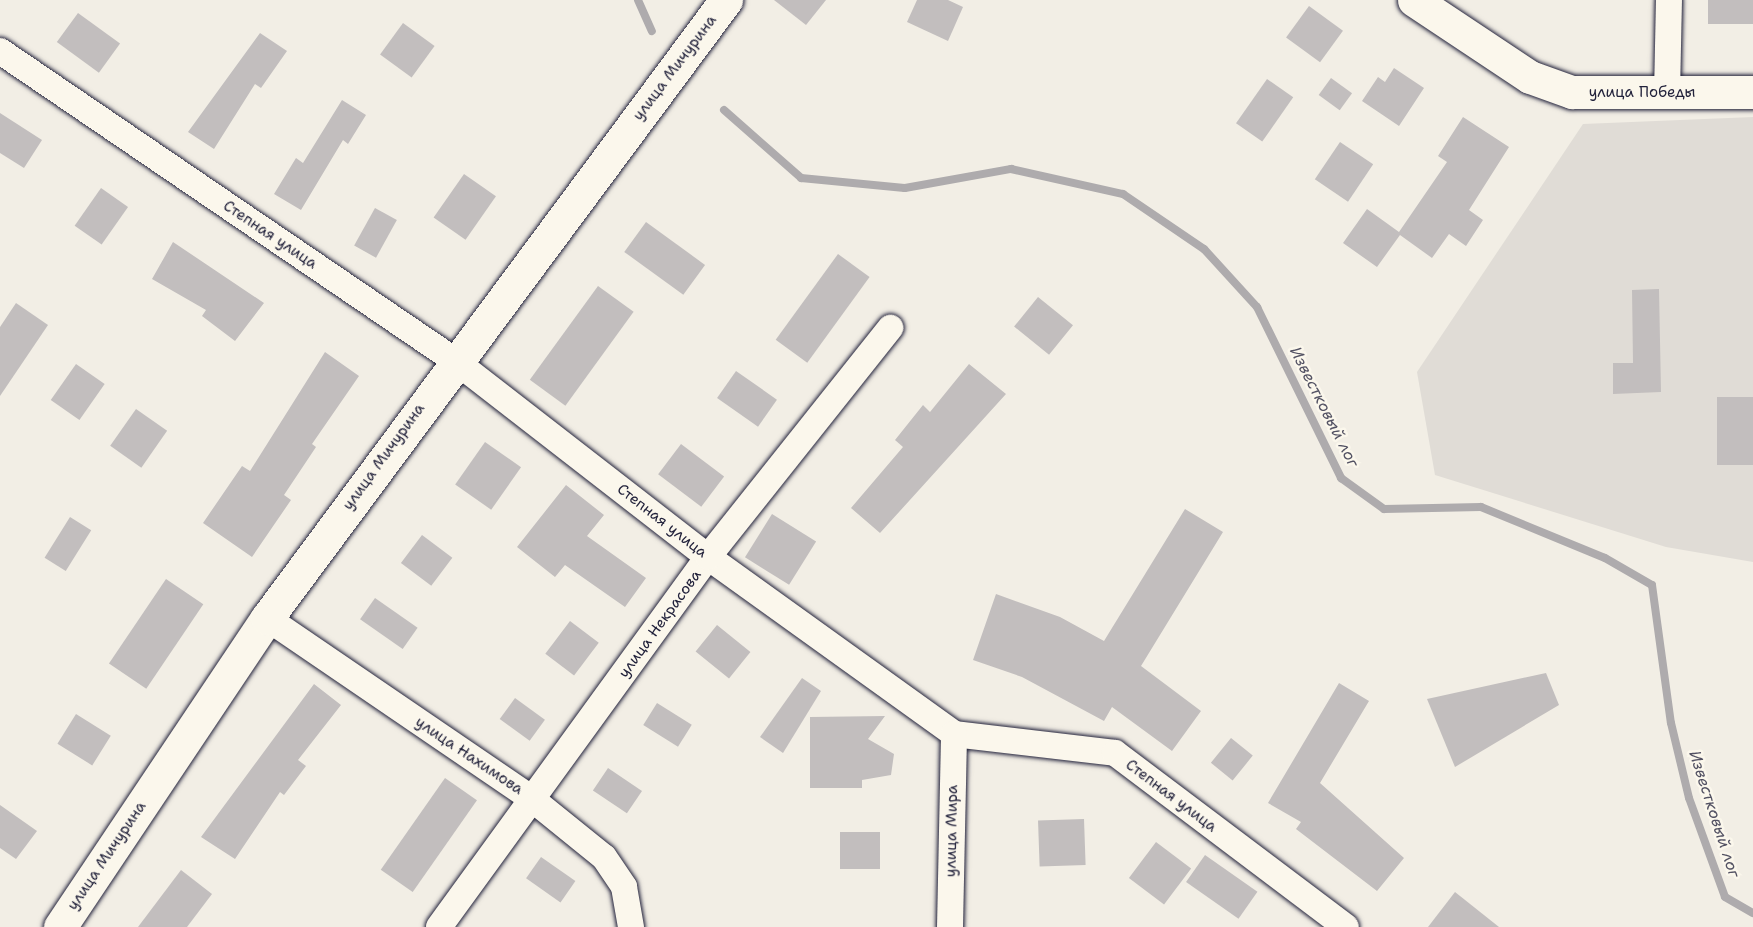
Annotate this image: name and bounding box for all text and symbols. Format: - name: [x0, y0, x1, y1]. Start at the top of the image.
- street label: улица Мичурина: [629, 12, 721, 124]
- street label: улица Победы: [1589, 84, 1695, 102]
- street label: Степная улица: [220, 197, 320, 273]
- water label: Известковый лог: [1285, 344, 1363, 470]
- street label: улица Мичурина: [339, 400, 429, 514]
- street label: Степная улица: [613, 480, 711, 562]
- street label: улица Некрасова: [615, 567, 705, 681]
- street label: улица Нахимова: [412, 713, 526, 799]
- water label: Известковый лог: [1684, 748, 1744, 880]
- street label: Степная улица: [1122, 756, 1220, 836]
- street label: улица Мира: [942, 785, 962, 877]
- street label: улица Мичурина: [64, 798, 150, 914]

